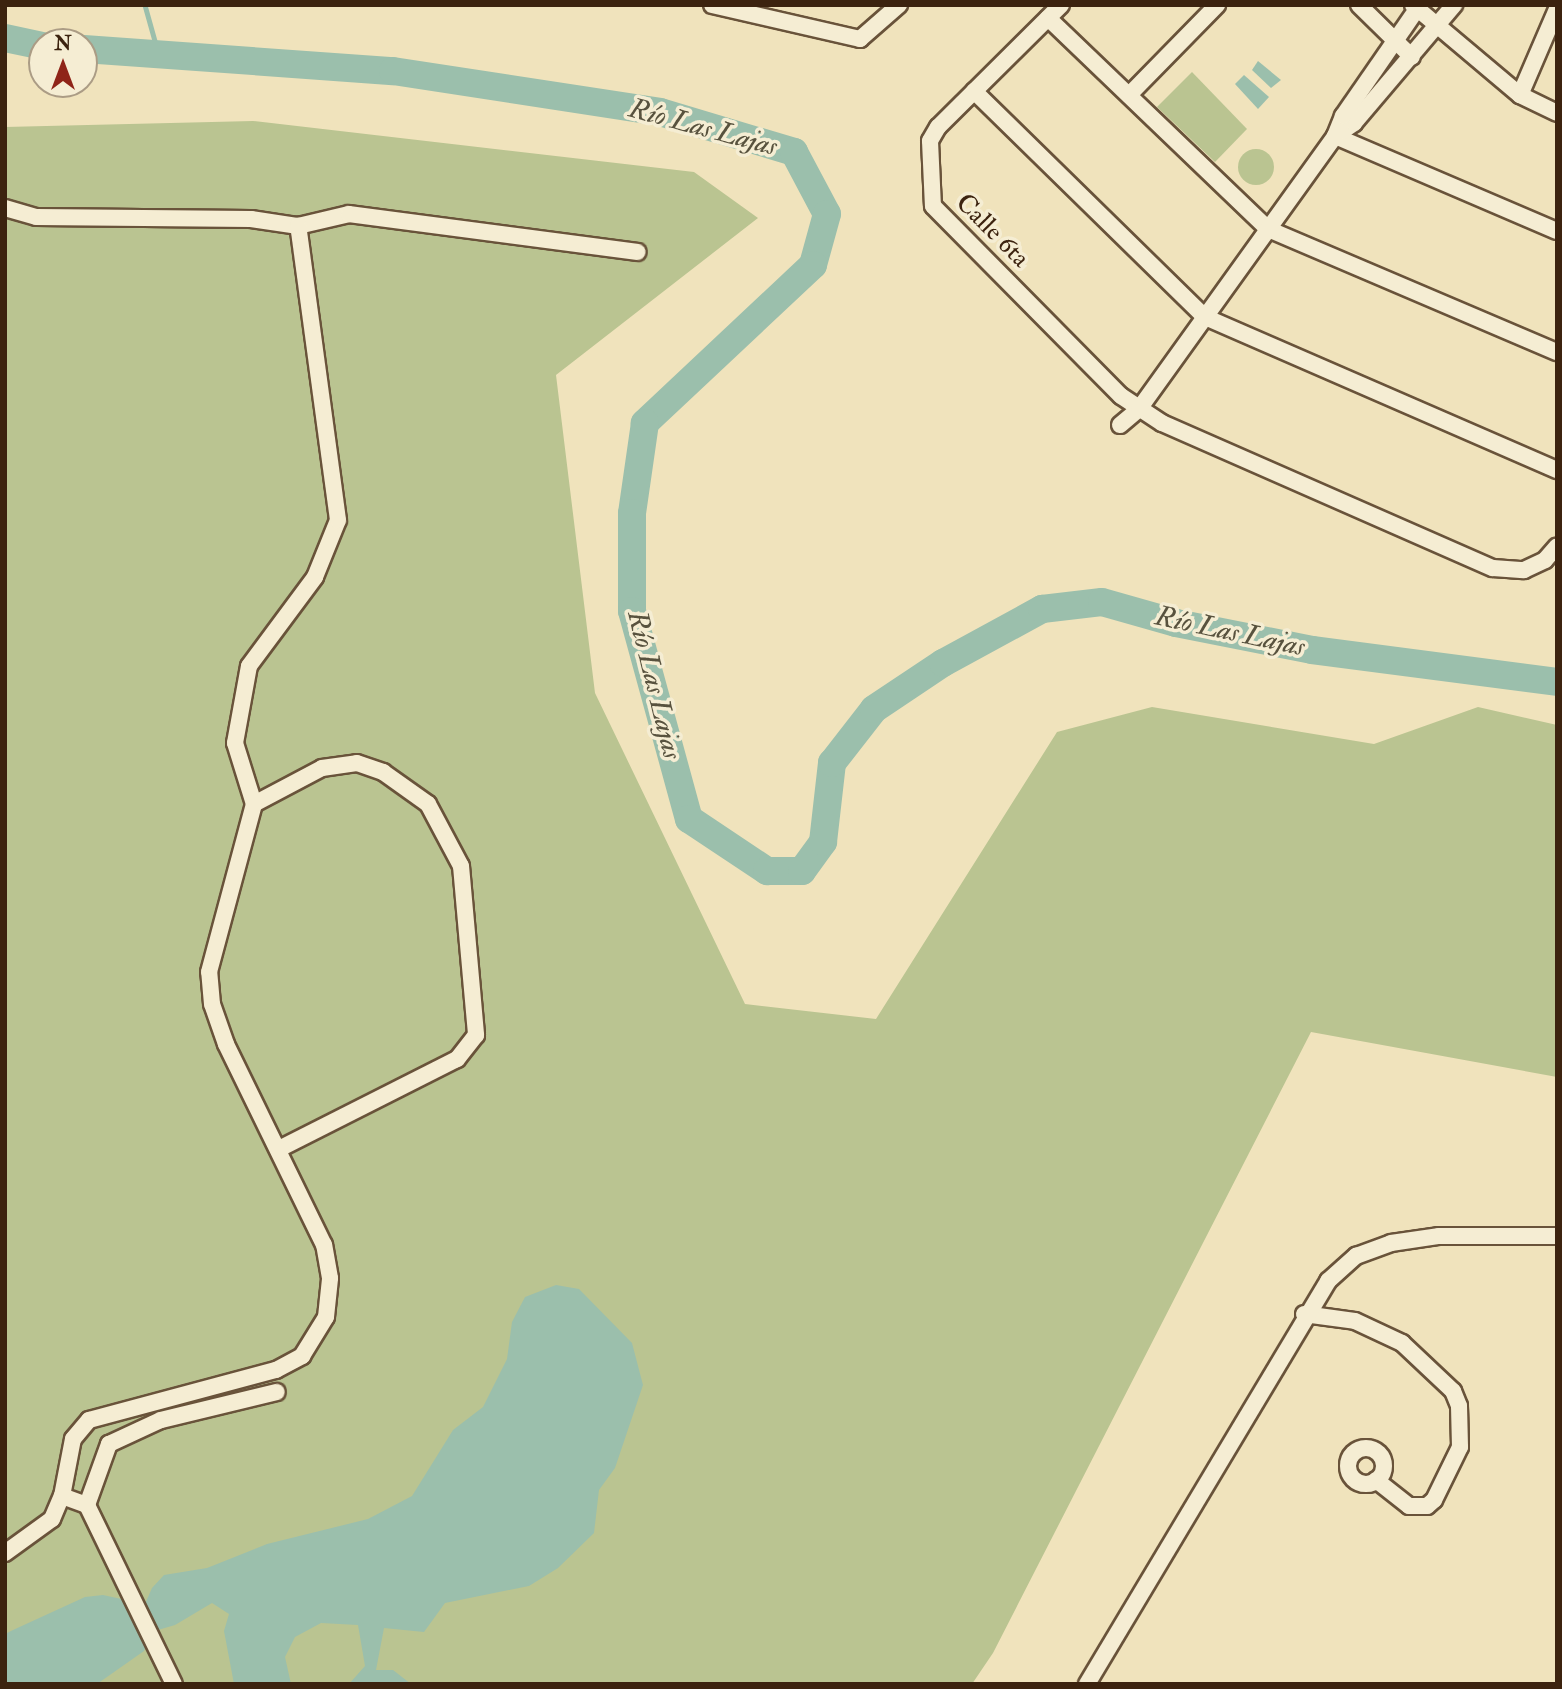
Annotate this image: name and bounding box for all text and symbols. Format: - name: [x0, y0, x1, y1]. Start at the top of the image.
- north arrow: [28, 28, 98, 98]
- text: N: [54, 32, 72, 56]
- water label: Río Las Lajas: [625, 92, 781, 164]
- street label: Calle 6ta: [949, 188, 1035, 274]
- water label: Río Las Lajas: [1152, 600, 1308, 664]
- water label: Río Las Lajas: [619, 607, 689, 763]

